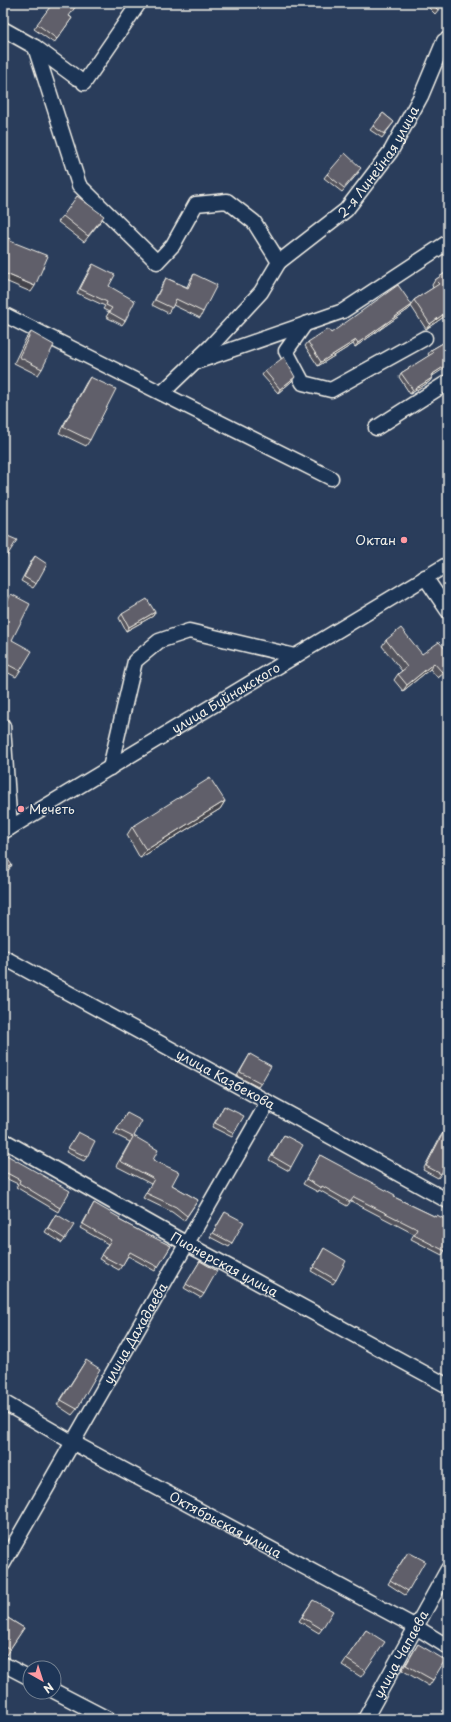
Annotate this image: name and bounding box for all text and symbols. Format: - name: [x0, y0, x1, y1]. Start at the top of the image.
- street label: 2-я Линейная улица: [334, 102, 423, 222]
- place label: Октан: [355, 530, 396, 549]
- marker: Октан: [399, 535, 409, 545]
- street label: улица Буйнакского: [168, 657, 283, 737]
- place label: Мечеть: [29, 799, 75, 818]
- marker: Мечеть: [16, 804, 26, 814]
- street label: улица Казбекова: [173, 1044, 280, 1114]
- street label: Пионерская улица: [168, 1227, 283, 1301]
- street label: улица Дахадаева: [98, 1278, 172, 1387]
- street label: Октябрьская улица: [166, 1486, 286, 1562]
- street label: улица Чапаева: [368, 1606, 433, 1702]
- north arrow: [22, 1660, 62, 1700]
- text: N: [40, 1679, 57, 1698]

